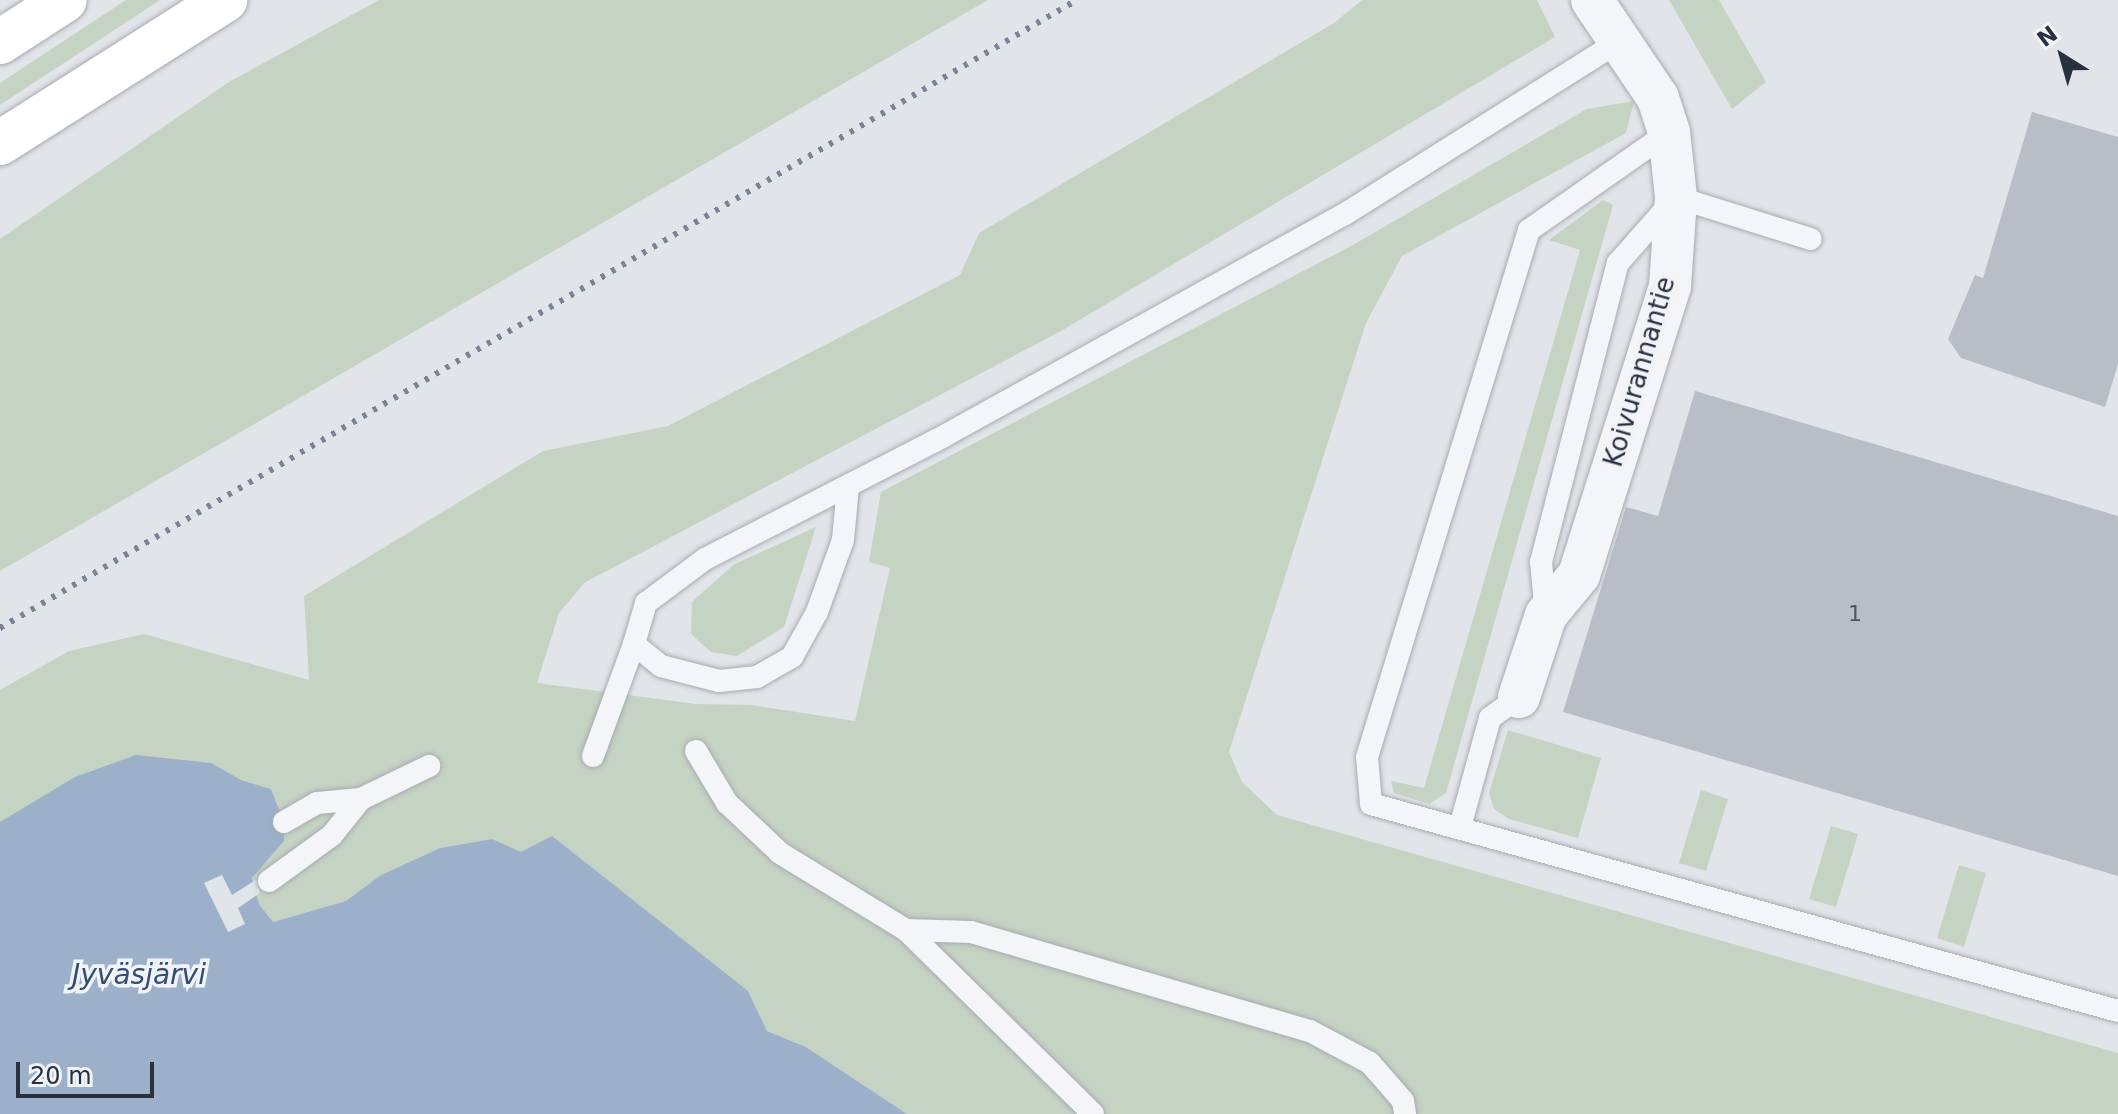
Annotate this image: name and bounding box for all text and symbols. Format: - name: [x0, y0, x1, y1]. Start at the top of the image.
- north arrow: [2022, 16, 2102, 96]
- text: N: [2032, 21, 2062, 52]
- street label: Koivurannantie: [1598, 273, 1682, 471]
- house number: 1: [1848, 601, 1862, 627]
- water label: Jyväsjärvi: [72, 958, 206, 992]
- scale bar: [20, 1046, 158, 1096]
- text: 20 m: [30, 1062, 92, 1090]

